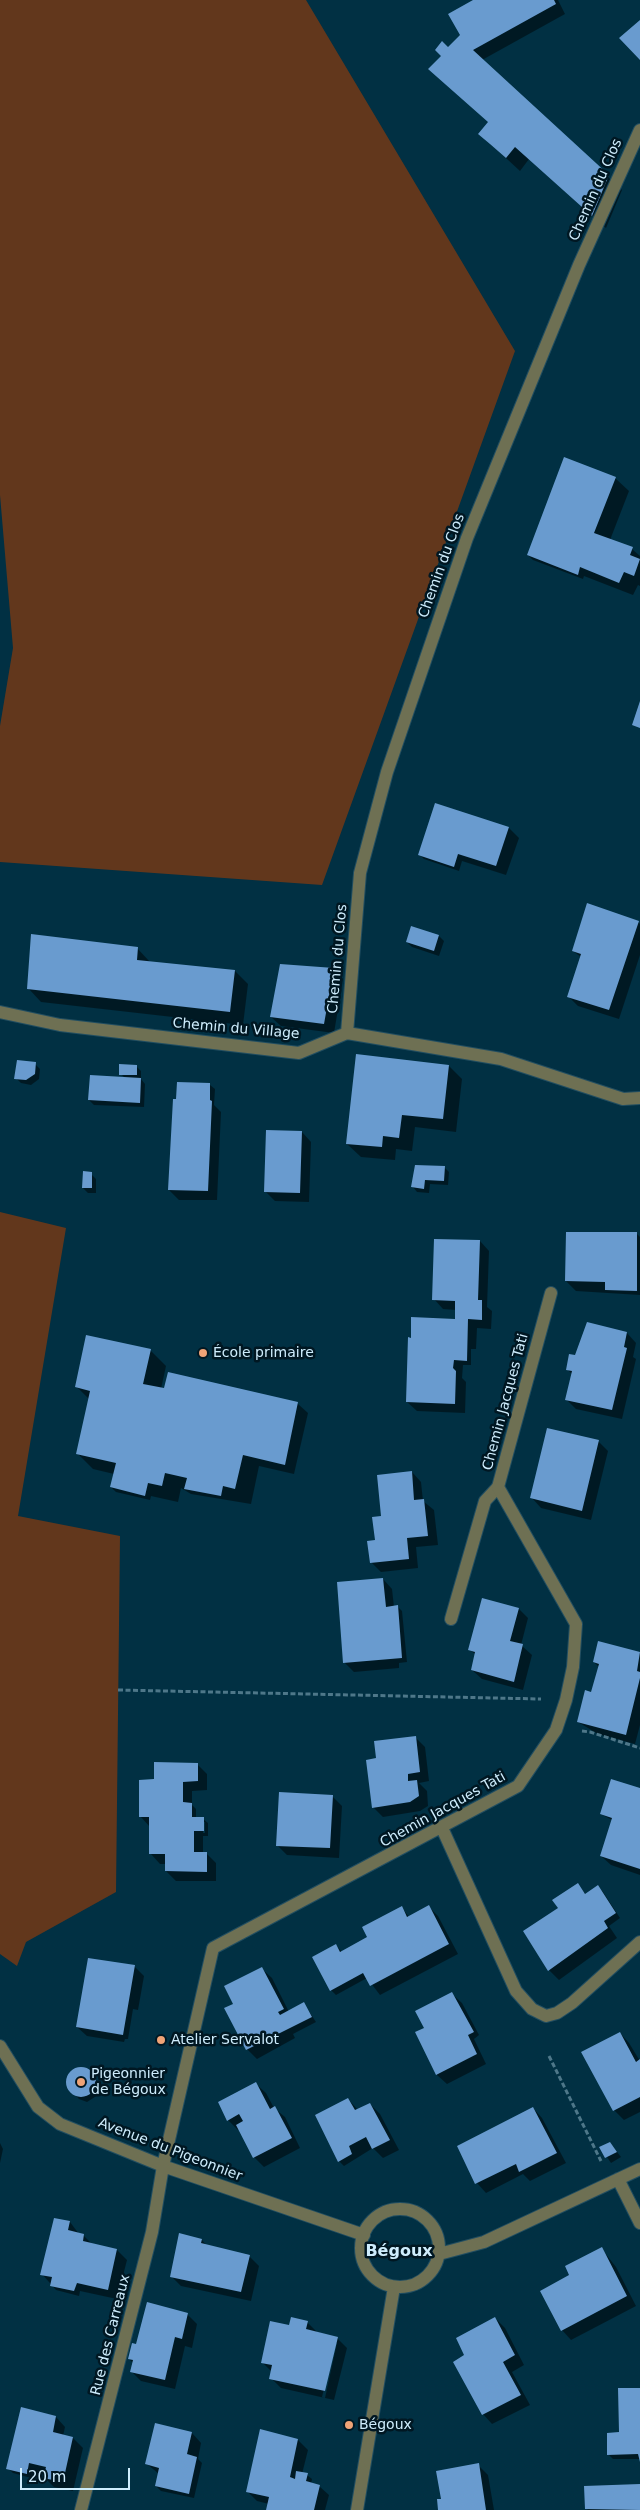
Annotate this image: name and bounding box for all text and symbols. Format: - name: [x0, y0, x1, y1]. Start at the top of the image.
- street label: Chemin du Clos: [566, 136, 626, 244]
- street label: Chemin du Clos: [415, 512, 469, 620]
- street label: Chemin du Clos: [325, 904, 351, 1014]
- street label: Chemin du Village: [172, 1015, 300, 1043]
- street label: Chemin Jacques Tati: [480, 1332, 532, 1472]
- place label: École primaire: [213, 1345, 314, 1361]
- marker: École primaire: [197, 1347, 209, 1359]
- street label: Chemin Jacques Tati: [377, 1769, 509, 1851]
- place label: Atelier Servalot: [171, 2032, 279, 2048]
- marker: Atelier Servalot: [155, 2034, 167, 2046]
- place label: Pigeonnier de Bégoux: [91, 2066, 166, 2098]
- marker: Pigeonnier de Bégoux: [75, 2076, 87, 2088]
- street label: Avenue du Pigeonnier: [96, 2115, 244, 2185]
- district label: Bégoux: [365, 2242, 433, 2262]
- street label: Rue des Carreaux: [88, 2273, 134, 2397]
- place label: Bégoux: [359, 2417, 412, 2433]
- marker: Bégoux: [343, 2419, 355, 2431]
- scale bar: [22, 2458, 132, 2490]
- text: 20 m: [28, 2468, 66, 2486]

